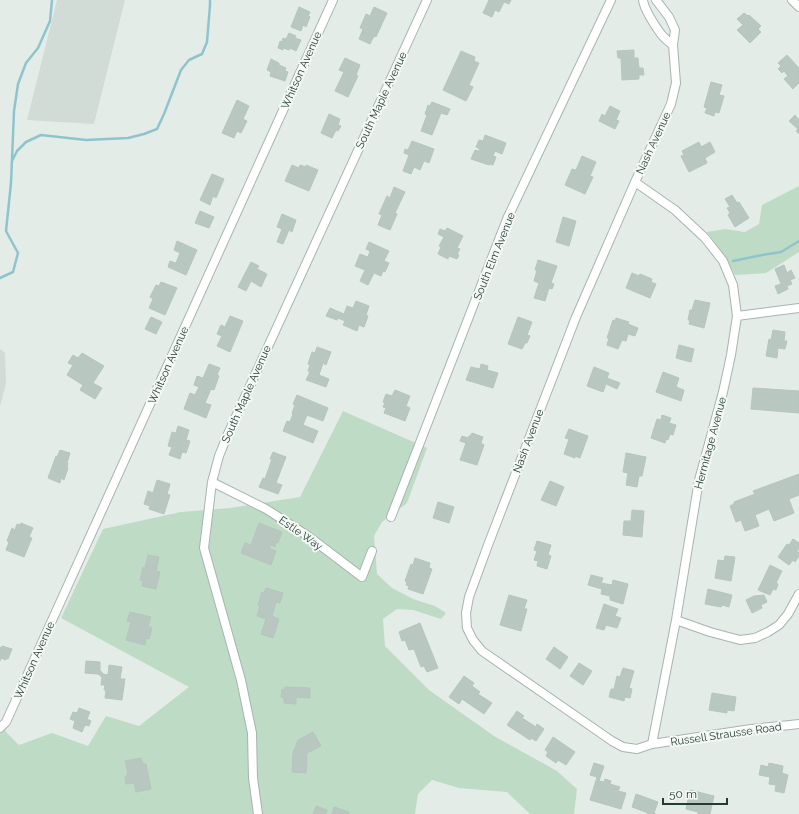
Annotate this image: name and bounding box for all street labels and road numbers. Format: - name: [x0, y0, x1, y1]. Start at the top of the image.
- street label: Whitson Avenue: [279, 29, 325, 111]
- street label: South Maple Avenue: [353, 49, 410, 151]
- street label: Nash Avenue: [633, 110, 674, 176]
- street label: South Elm Avenue: [471, 210, 518, 302]
- street label: Whitson Avenue: [146, 324, 192, 406]
- street label: South Maple Avenue: [219, 343, 274, 445]
- street label: Hermitage Avenue: [692, 395, 729, 491]
- street label: Nash Avenue: [510, 407, 547, 475]
- street label: Estle Way: [276, 514, 325, 553]
- street label: Whitson Avenue: [12, 619, 58, 701]
- street label: Russell Strausse Road: [670, 720, 783, 749]

